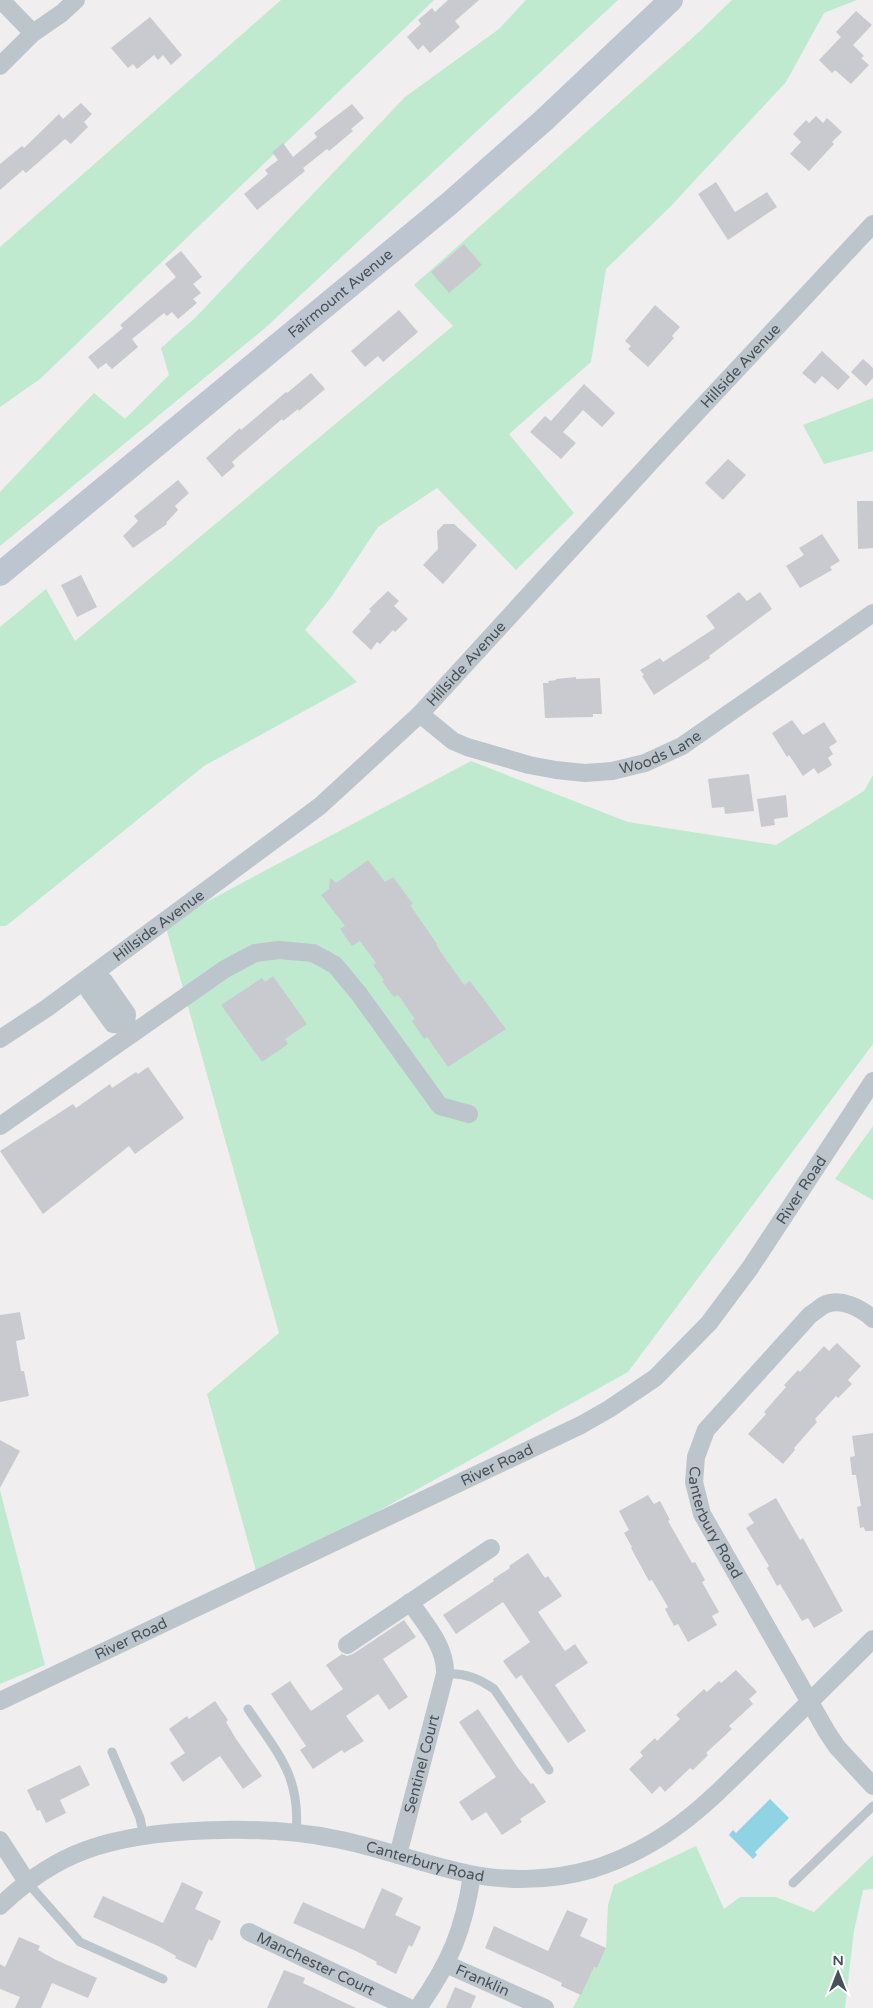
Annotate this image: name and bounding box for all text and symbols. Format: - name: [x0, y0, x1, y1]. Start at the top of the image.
- street label: Fairmount Avenue: [284, 245, 396, 342]
- street label: Hillside Avenue: [697, 320, 784, 412]
- street label: Hillside Avenue: [423, 617, 510, 710]
- street label: Woods Lane: [618, 726, 705, 778]
- street label: Hillside Avenue: [109, 886, 208, 965]
- street label: River Road: [772, 1152, 830, 1228]
- street label: River Road: [458, 1440, 536, 1490]
- street label: Canterbury Road: [685, 1466, 746, 1582]
- street label: River Road: [92, 1614, 170, 1664]
- street label: Sentinel Court: [400, 1712, 443, 1815]
- street label: Canterbury Road: [364, 1837, 486, 1885]
- street label: Manchester Court: [254, 1928, 378, 2000]
- north arrow: [813, 1948, 863, 1998]
- text: N: [832, 1952, 844, 1969]
- street label: Franklin: [453, 1960, 512, 2000]

